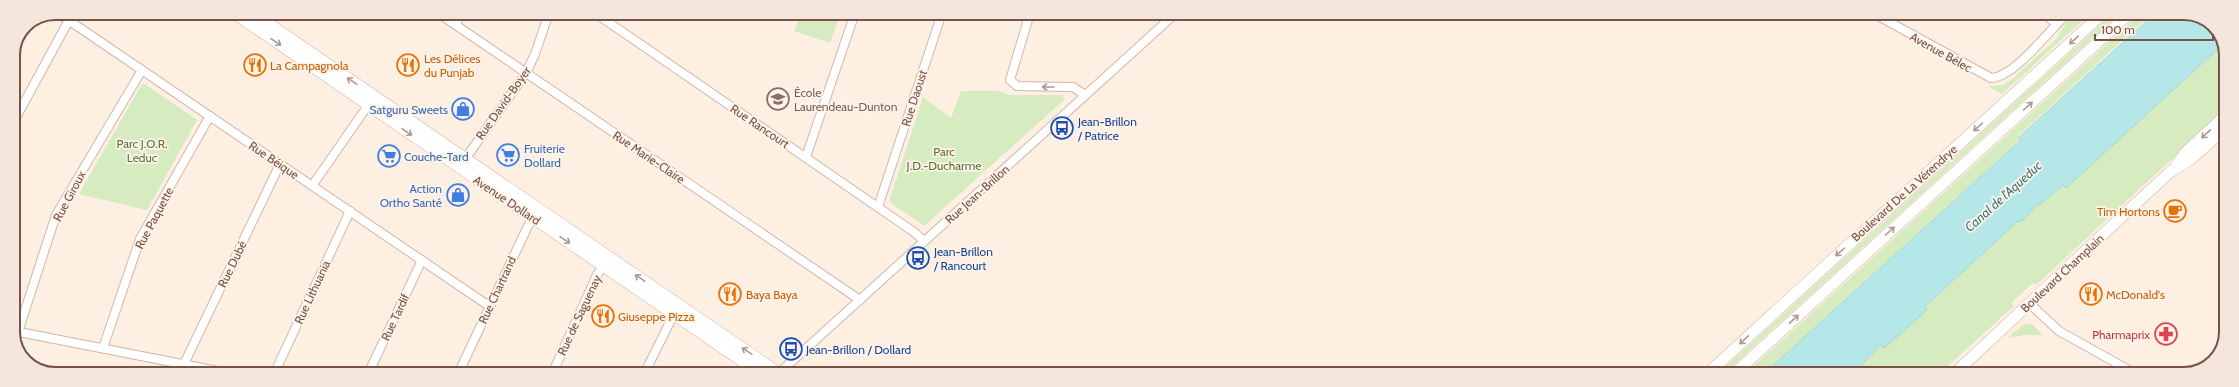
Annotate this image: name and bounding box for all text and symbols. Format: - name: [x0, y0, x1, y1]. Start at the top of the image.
- scale bar: [2095, 16, 2213, 42]
- text: 100 m: [2101, 22, 2135, 37]
- street label: Avenue Bélec: [1907, 29, 1975, 75]
- one-way arrow: [2069, 35, 2079, 44]
- one-way arrow: [271, 38, 282, 46]
- place label: Les Délices du Punjab: [424, 51, 480, 80]
- restaurant icon: La Campagnola: [242, 52, 268, 78]
- restaurant icon: Les Délices du Punjab: [395, 52, 421, 78]
- place label: La Campagnola: [270, 58, 349, 73]
- street label: Rue David-Boyer: [472, 63, 534, 143]
- street label: Rue Daoust: [898, 68, 930, 128]
- one-way arrow: [347, 77, 358, 85]
- one-way arrow: [1042, 83, 1055, 91]
- place label: École Laurendeau-Dunton: [794, 85, 898, 114]
- school or university icon: École Laurendeau-Dunton: [765, 86, 791, 112]
- shop icon: Satguru Sweets: [450, 96, 476, 122]
- street label: Rue Rancourt: [728, 101, 792, 151]
- place label: Satguru Sweets: [369, 102, 448, 117]
- one-way arrow: [2023, 102, 2033, 111]
- place label: Jean-Brillon / Patrice: [1077, 114, 1137, 143]
- bus stop icon: Jean-Brillon / Patrice: [1049, 115, 1075, 141]
- one-way arrow: [1972, 122, 1983, 131]
- street label: Rue Marie-Claire: [610, 127, 688, 187]
- one-way arrow: [401, 128, 412, 136]
- one-way arrow: [2200, 129, 2211, 138]
- park label: Parc J.O.R. Leduc: [117, 136, 167, 165]
- street label: Rue Béique: [246, 138, 302, 182]
- place label: Fruiterie Dollard: [524, 141, 565, 170]
- supermarket icon: Fruiterie Dollard: [495, 142, 521, 168]
- street label: Boulevard De La Vérendrye: [1848, 142, 1960, 244]
- supermarket icon: Couche-Tard: [376, 143, 402, 169]
- park label: Parc J.D.-Ducharme: [906, 144, 981, 173]
- place label: Couche-Tard: [404, 149, 469, 164]
- water label: Canal de l'Aqueduc: [1961, 157, 2045, 235]
- street label: Rue Jean-Brillon: [942, 161, 1012, 227]
- street label: Rue Giroux: [49, 168, 89, 224]
- street label: Avenue Dollard: [471, 172, 543, 228]
- place label: Action Ortho Santé: [380, 181, 442, 210]
- shop icon: Action Ortho Santé: [445, 182, 471, 208]
- street label: Rue Paquette: [131, 184, 177, 252]
- cafe icon: Tim Hortons: [2162, 198, 2188, 224]
- place label: Tim Hortons: [2097, 204, 2160, 219]
- one-way arrow: [1885, 227, 1895, 236]
- street label: Boulevard Champlain: [2017, 230, 2107, 315]
- one-way arrow: [559, 236, 570, 244]
- street label: Rue Dubé: [214, 238, 250, 290]
- place label: Jean-Brillon / Rancourt: [933, 244, 993, 273]
- bus stop icon: Jean-Brillon / Rancourt: [905, 245, 931, 271]
- one-way arrow: [1835, 247, 1845, 257]
- street label: Rue Chartrand: [475, 254, 519, 326]
- street label: Rue Lithuania: [291, 258, 333, 326]
- street label: Rue de Saguenay: [554, 272, 604, 358]
- one-way arrow: [634, 274, 645, 282]
- restaurant icon: Baya Baya: [717, 281, 743, 307]
- restaurant icon: McDonald's: [2078, 281, 2104, 307]
- place label: Baya Baya: [746, 287, 798, 302]
- place label: McDonald's: [2106, 287, 2165, 302]
- street label: Rue Tardif: [378, 291, 412, 343]
- restaurant icon: Giuseppe Pizza: [590, 303, 616, 329]
- place label: Giuseppe Pizza: [618, 309, 695, 324]
- one-way arrow: [1789, 314, 1799, 324]
- pharmacy icon: Pharmaprix: [2153, 321, 2179, 347]
- place label: Pharmaprix: [2092, 327, 2150, 342]
- one-way arrow: [1739, 335, 1749, 344]
- bus stop icon: Jean-Brillon / Dollard: [778, 336, 804, 362]
- place label: Jean-Brillon / Dollard: [805, 342, 911, 357]
- one-way arrow: [742, 347, 753, 355]

